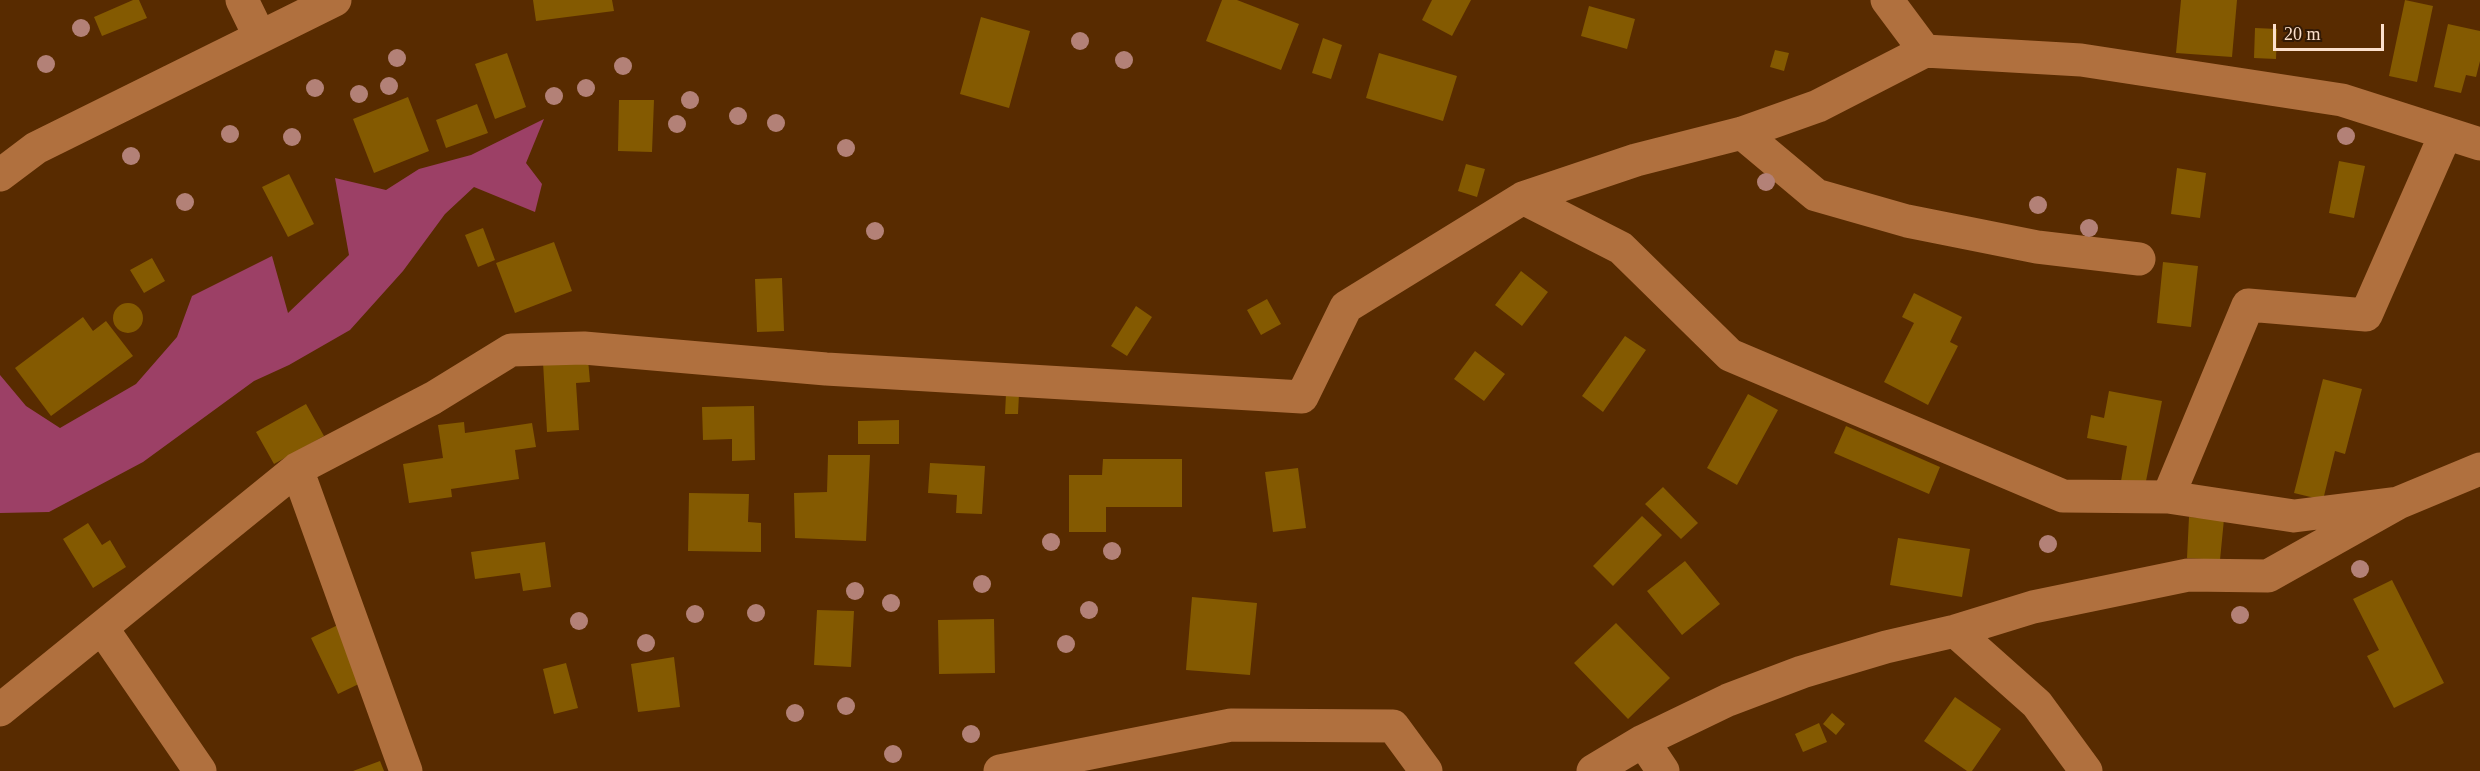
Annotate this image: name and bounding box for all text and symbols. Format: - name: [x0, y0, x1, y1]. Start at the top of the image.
- scale bar: [2276, 12, 2387, 50]
- text: 20 m: [2284, 24, 2321, 44]

